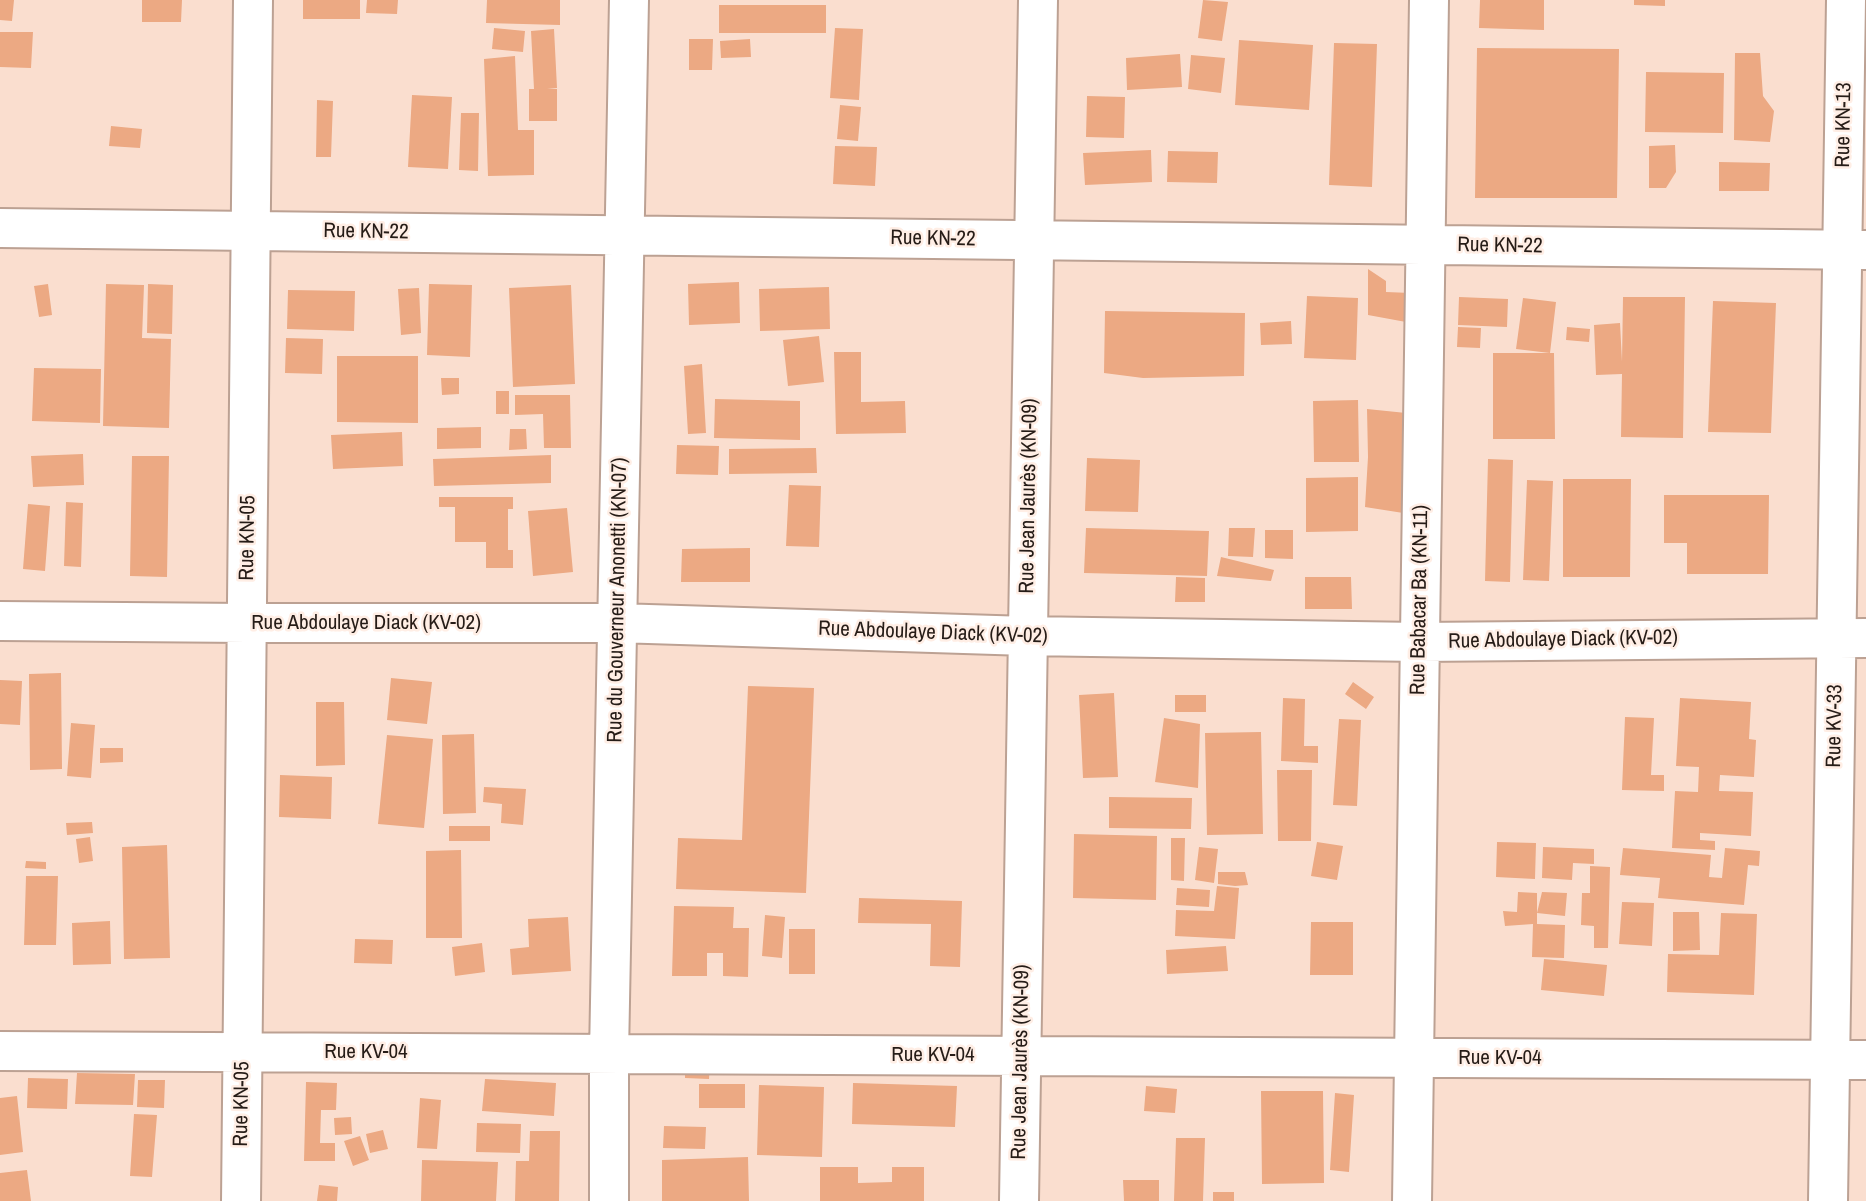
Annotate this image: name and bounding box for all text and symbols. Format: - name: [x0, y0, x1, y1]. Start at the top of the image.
- street label: Rue KN-13: [1831, 82, 1857, 168]
- street label: Rue KN-22: [323, 219, 409, 245]
- street label: Rue KN-22: [890, 226, 976, 252]
- street label: Rue KN-22: [1457, 233, 1543, 259]
- street label: Rue Jean Jaurès (KN-09): [1015, 398, 1043, 594]
- street label: Rue du Gouverneur Anonetti (KN-07): [603, 457, 633, 743]
- street label: Rue KN-05: [235, 495, 261, 581]
- street label: Rue Babacar Ba (KN-11): [1406, 505, 1434, 695]
- street label: Rue Abdoulaye Diack (KV-02): [251, 610, 481, 636]
- street label: Rue Abdoulaye Diack (KV-02): [818, 616, 1048, 650]
- street label: Rue Abdoulaye Diack (KV-02): [1448, 625, 1678, 655]
- street label: Rue KV-33: [1822, 684, 1848, 768]
- street label: Rue Jean Jaurès (KN-09): [1007, 964, 1035, 1160]
- street label: Rue KV-04: [324, 1039, 408, 1065]
- street label: Rue KV-04: [891, 1042, 975, 1068]
- street label: Rue KV-04: [1458, 1045, 1542, 1071]
- street label: Rue KN-05: [229, 1061, 255, 1147]

